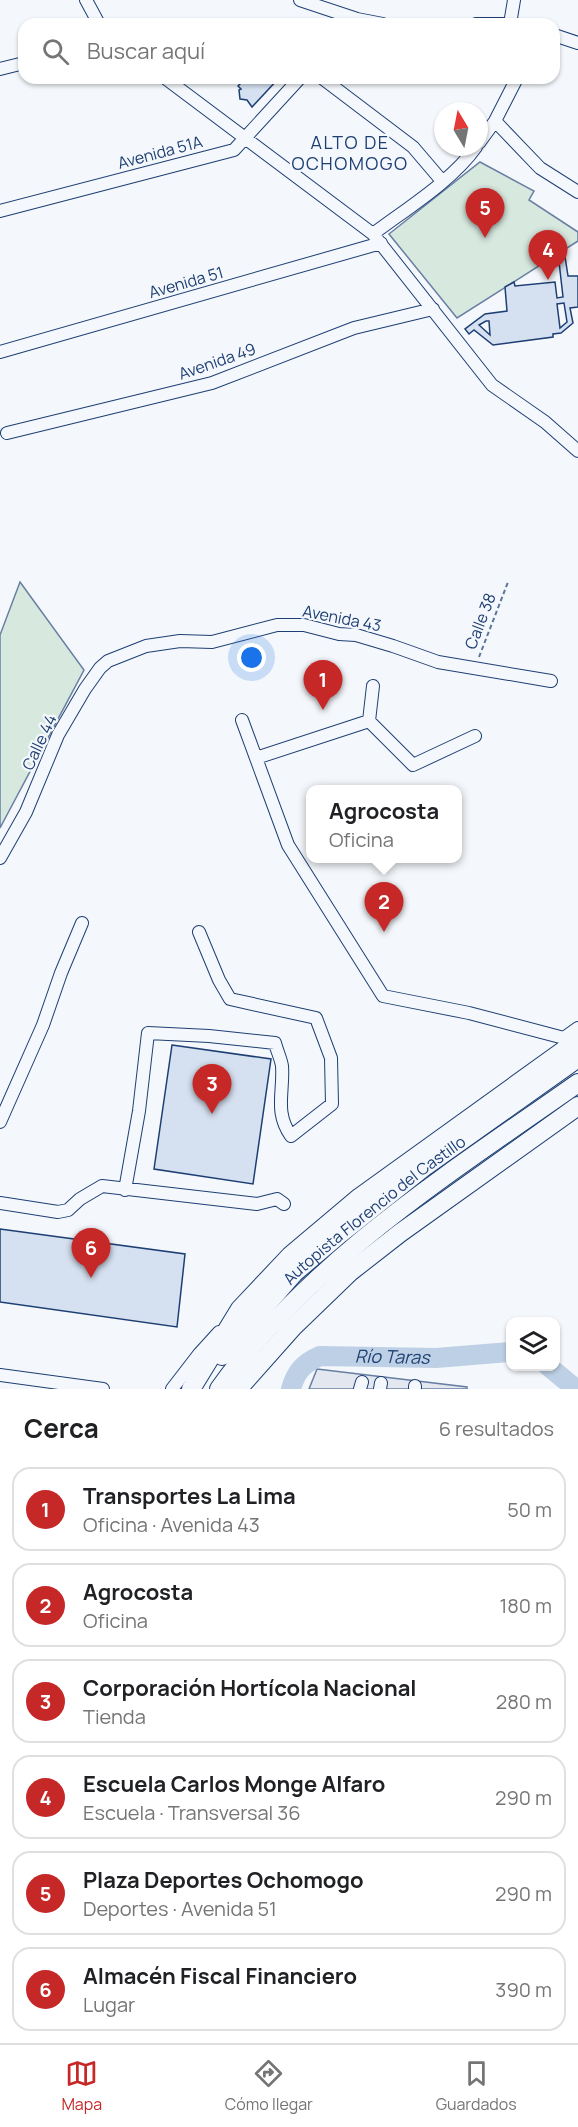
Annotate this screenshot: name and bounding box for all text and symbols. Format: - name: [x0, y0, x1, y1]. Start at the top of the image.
- search box: [18, 18, 560, 84]
- icon: search: [39, 35, 72, 68]
- text: Buscar aquí: [87, 36, 205, 66]
- north arrow: [434, 102, 488, 156]
- street label: Avenida 51A: [115, 130, 205, 174]
- district label: ALTO DE OCHOMOGO: [291, 130, 409, 175]
- pin: 5: [466, 188, 504, 238]
- pin: 4: [528, 230, 568, 280]
- street label: Avenida 51: [146, 261, 226, 303]
- street label: Avenida 49: [175, 338, 259, 384]
- street label: Calle 38: [459, 590, 501, 652]
- street label: Avenida 43: [301, 600, 383, 636]
- your location: [237, 643, 266, 672]
- pin: 1: [304, 660, 342, 710]
- street label: Calle 44: [16, 710, 62, 774]
- popup: [306, 785, 462, 863]
- text: Agrocosta: [329, 796, 439, 826]
- text: Oficina: [329, 826, 394, 853]
- pin: 2: [364, 882, 404, 932]
- pin: 3: [192, 1064, 232, 1114]
- street label: Autopista Florencio del Castillo: [278, 1130, 470, 1289]
- pin: 6: [72, 1228, 110, 1278]
- map controls: [506, 1317, 560, 1371]
- button: layers: [506, 1317, 560, 1371]
- water label: Río Taras: [355, 1344, 431, 1369]
- text: Cerca: [24, 1410, 99, 1446]
- text: 6 resultados: [439, 1415, 554, 1442]
- text: Transportes La Lima: [83, 1481, 296, 1511]
- text: 1: [41, 1496, 50, 1523]
- text: 50 m: [507, 1496, 552, 1523]
- text: Oficina · Avenida 43: [83, 1511, 260, 1538]
- text: Agrocosta: [83, 1577, 193, 1607]
- text: 2: [40, 1592, 51, 1619]
- text: 180 m: [499, 1592, 552, 1619]
- text: Oficina: [83, 1607, 148, 1634]
- text: Corporación Hortícola Nacional: [83, 1673, 417, 1703]
- text: 3: [40, 1688, 51, 1715]
- text: 280 m: [496, 1688, 552, 1715]
- text: Tienda: [83, 1703, 146, 1730]
- text: Escuela Carlos Monge Alfaro: [83, 1769, 385, 1799]
- text: 4: [39, 1784, 52, 1811]
- text: 290 m: [495, 1784, 552, 1811]
- text: Escuela · Transversal 36: [83, 1799, 301, 1826]
- text: Plaza Deportes Ochomogo: [83, 1865, 364, 1895]
- text: 5: [40, 1880, 51, 1907]
- text: 290 m: [495, 1880, 552, 1907]
- text: Deportes · Avenida 51: [83, 1895, 277, 1922]
- text: Almacén Fiscal Financiero: [83, 1961, 357, 1991]
- text: 6: [39, 1976, 52, 2003]
- text: 390 m: [495, 1976, 552, 2003]
- text: Lugar: [83, 1991, 135, 2018]
- tab: Mapa: [61, 2057, 102, 2115]
- tab: Cómo llegar: [225, 2057, 313, 2115]
- tab: Guardados: [436, 2057, 517, 2115]

